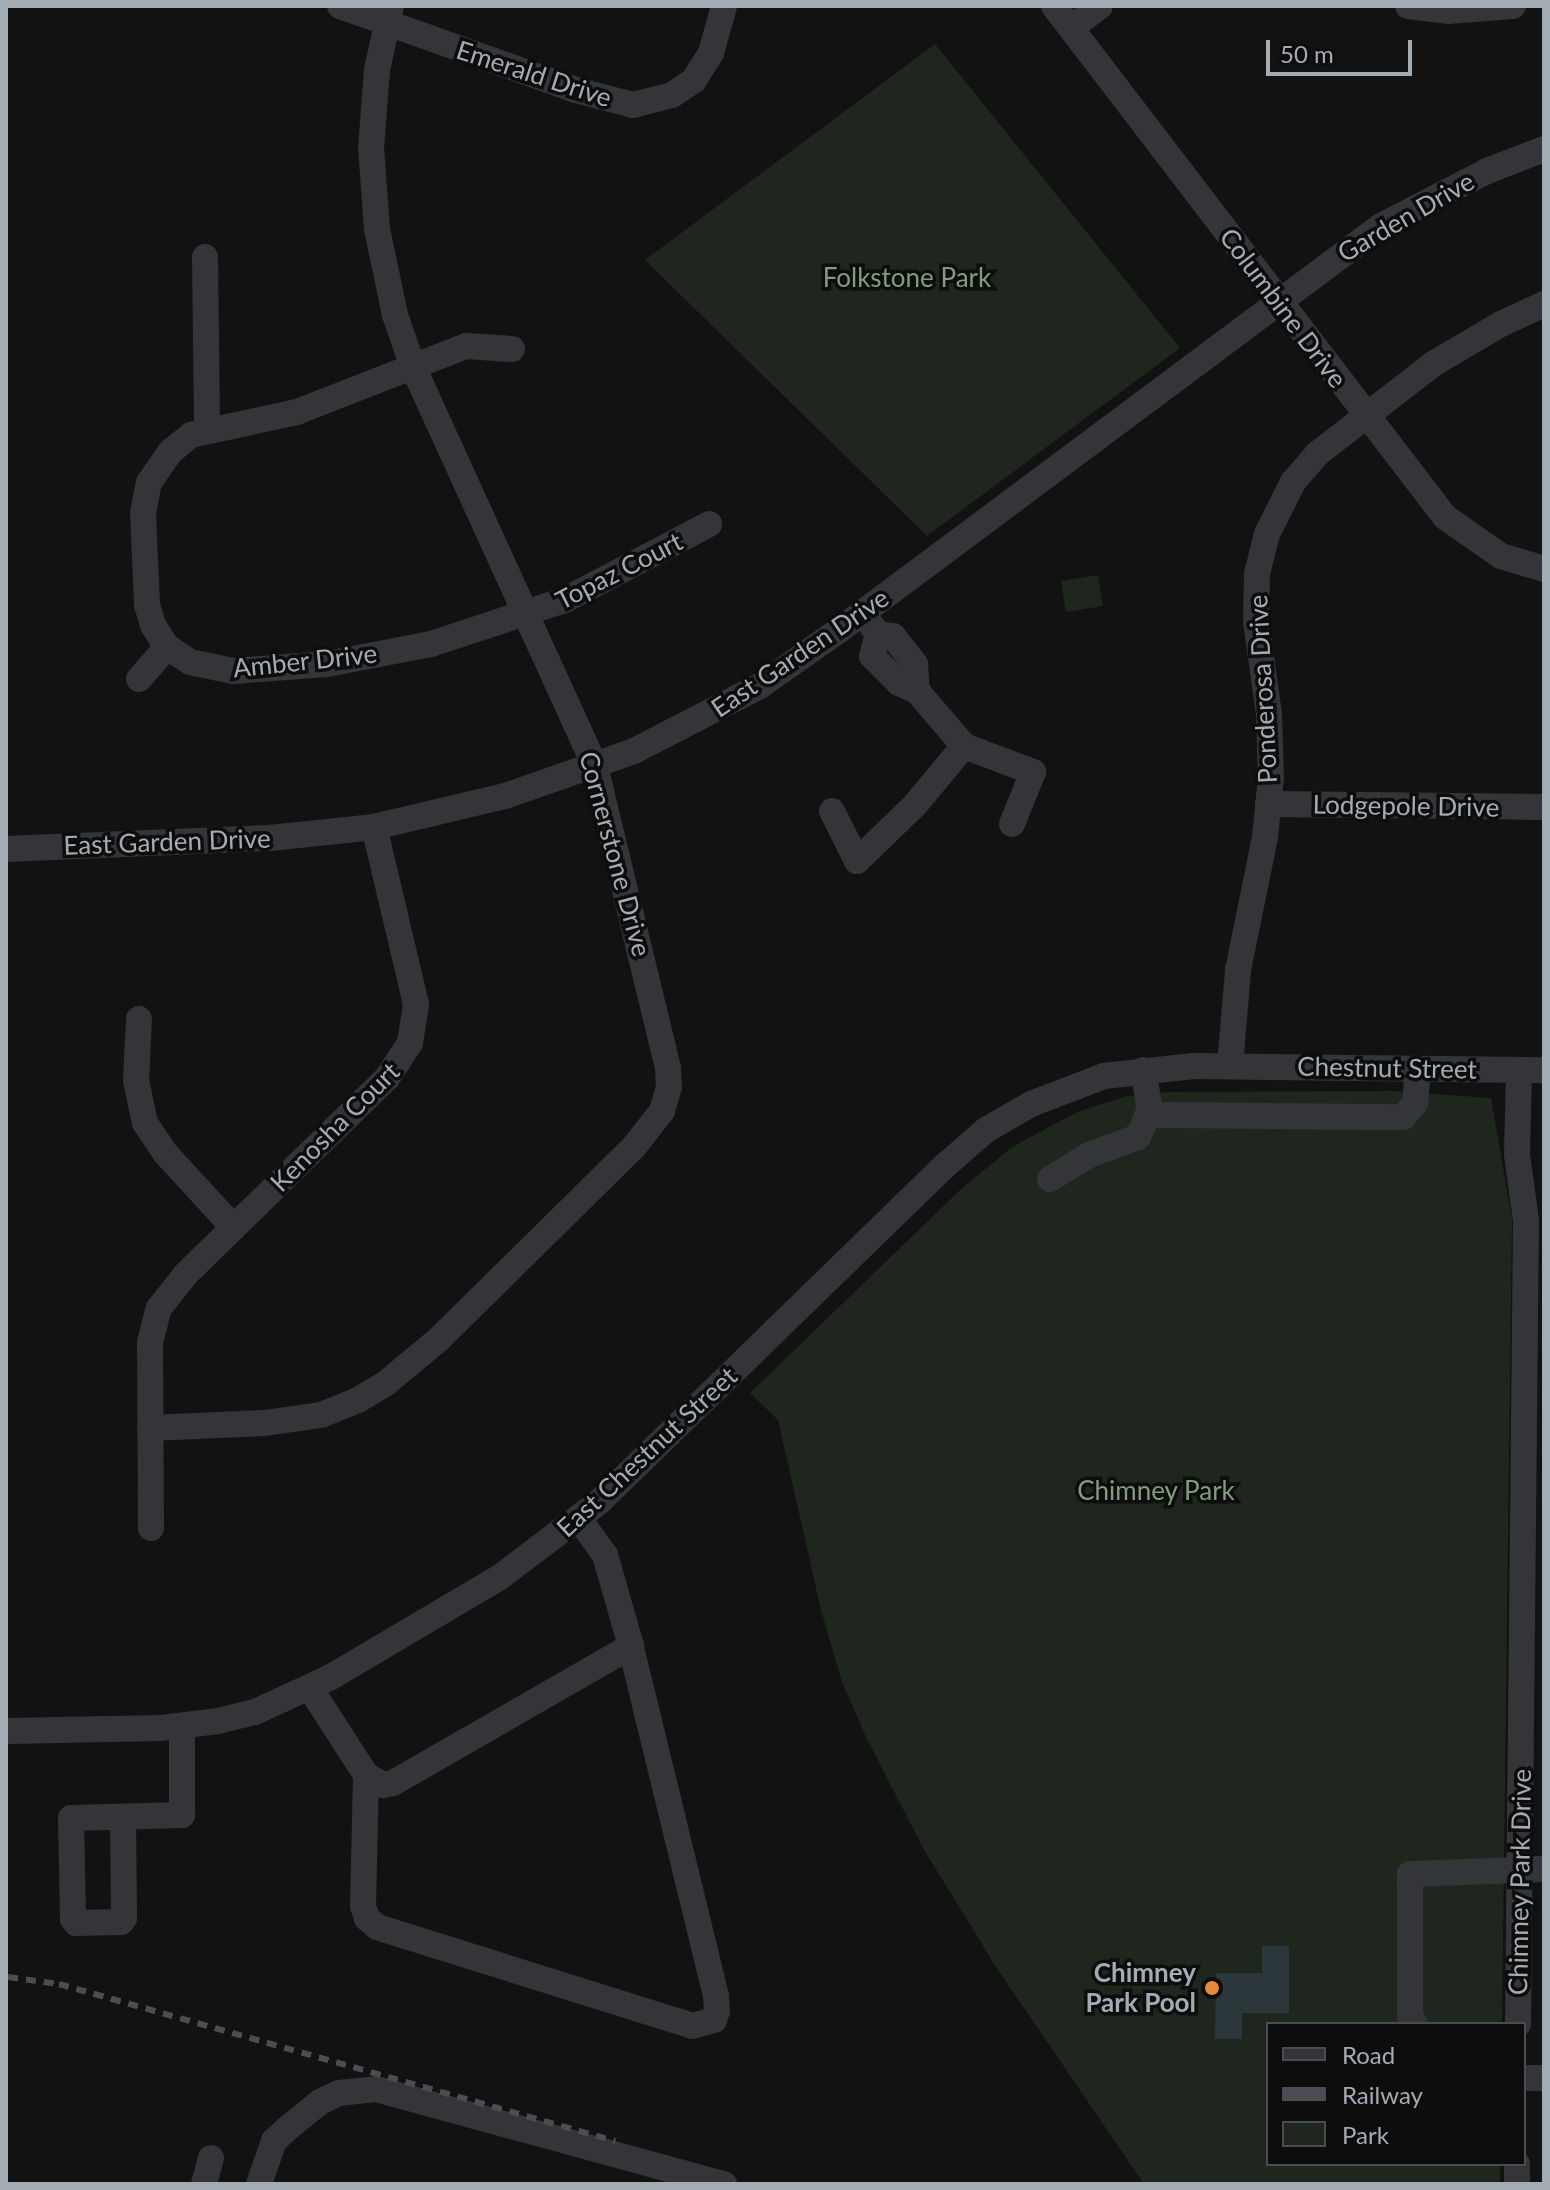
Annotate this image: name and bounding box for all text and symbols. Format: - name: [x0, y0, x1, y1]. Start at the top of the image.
- scale bar: [1270, 24, 1416, 74]
- street label: Emerald Drive: [452, 34, 616, 114]
- text: 50 m: [1280, 39, 1334, 68]
- street label: Garden Drive: [1332, 165, 1480, 269]
- street label: Columbine Drive: [1213, 222, 1353, 394]
- park label: Folkstone Park: [823, 262, 991, 294]
- street label: Topaz Court: [550, 526, 688, 616]
- street label: East Garden Drive: [705, 582, 895, 724]
- street label: Ponderosa Drive: [1242, 594, 1284, 784]
- street label: Amber Drive: [231, 638, 379, 684]
- street label: Cornerstone Drive: [573, 748, 657, 960]
- street label: Lodgepole Drive: [1312, 789, 1500, 823]
- street label: East Garden Drive: [63, 823, 271, 861]
- street label: Chestnut Street: [1297, 1051, 1477, 1085]
- street label: Kenosha Court: [264, 1056, 406, 1198]
- street label: East Chestnut Street: [551, 1361, 743, 1543]
- park label: Chimney Park: [1077, 1475, 1235, 1507]
- street label: Chimney Park Drive: [1502, 1768, 1538, 1996]
- place label: Chimney Park Pool: [1085, 1957, 1196, 2018]
- marker: Chimney Park Pool: [1203, 1979, 1221, 1997]
- legend: [1266, 2022, 1526, 2166]
- text: Road: [1342, 2040, 1395, 2069]
- text: Railway: [1342, 2080, 1423, 2109]
- text: Park: [1342, 2120, 1389, 2149]

